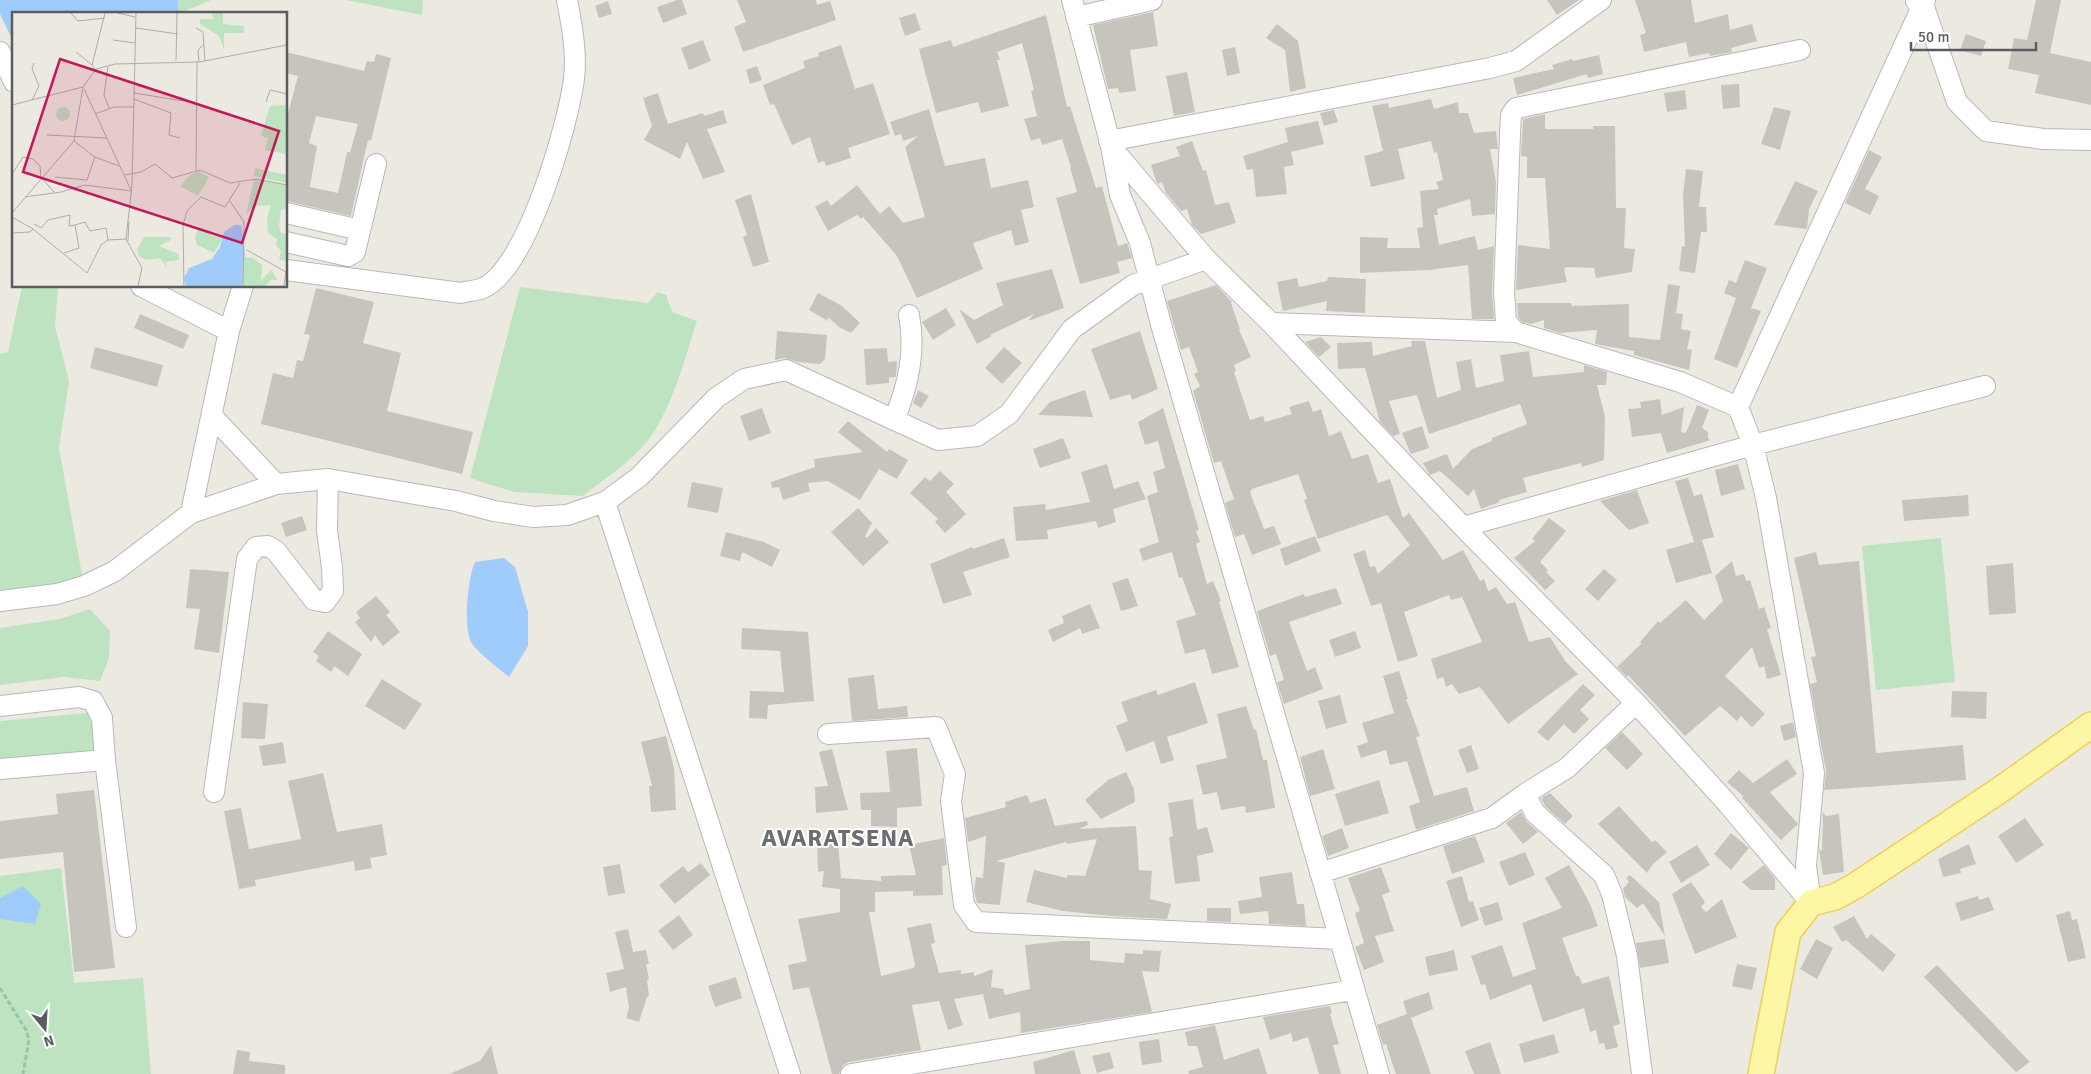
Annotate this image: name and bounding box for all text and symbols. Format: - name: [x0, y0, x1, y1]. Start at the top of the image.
- inset map: [12, 12, 288, 288]
- scale bar: [1911, 20, 2036, 52]
- text: 50 m: [1918, 28, 1949, 46]
- district label: AVARATSENA: [762, 823, 914, 853]
- north arrow: [20, 1004, 70, 1054]
- text: N: [42, 1031, 56, 1050]

